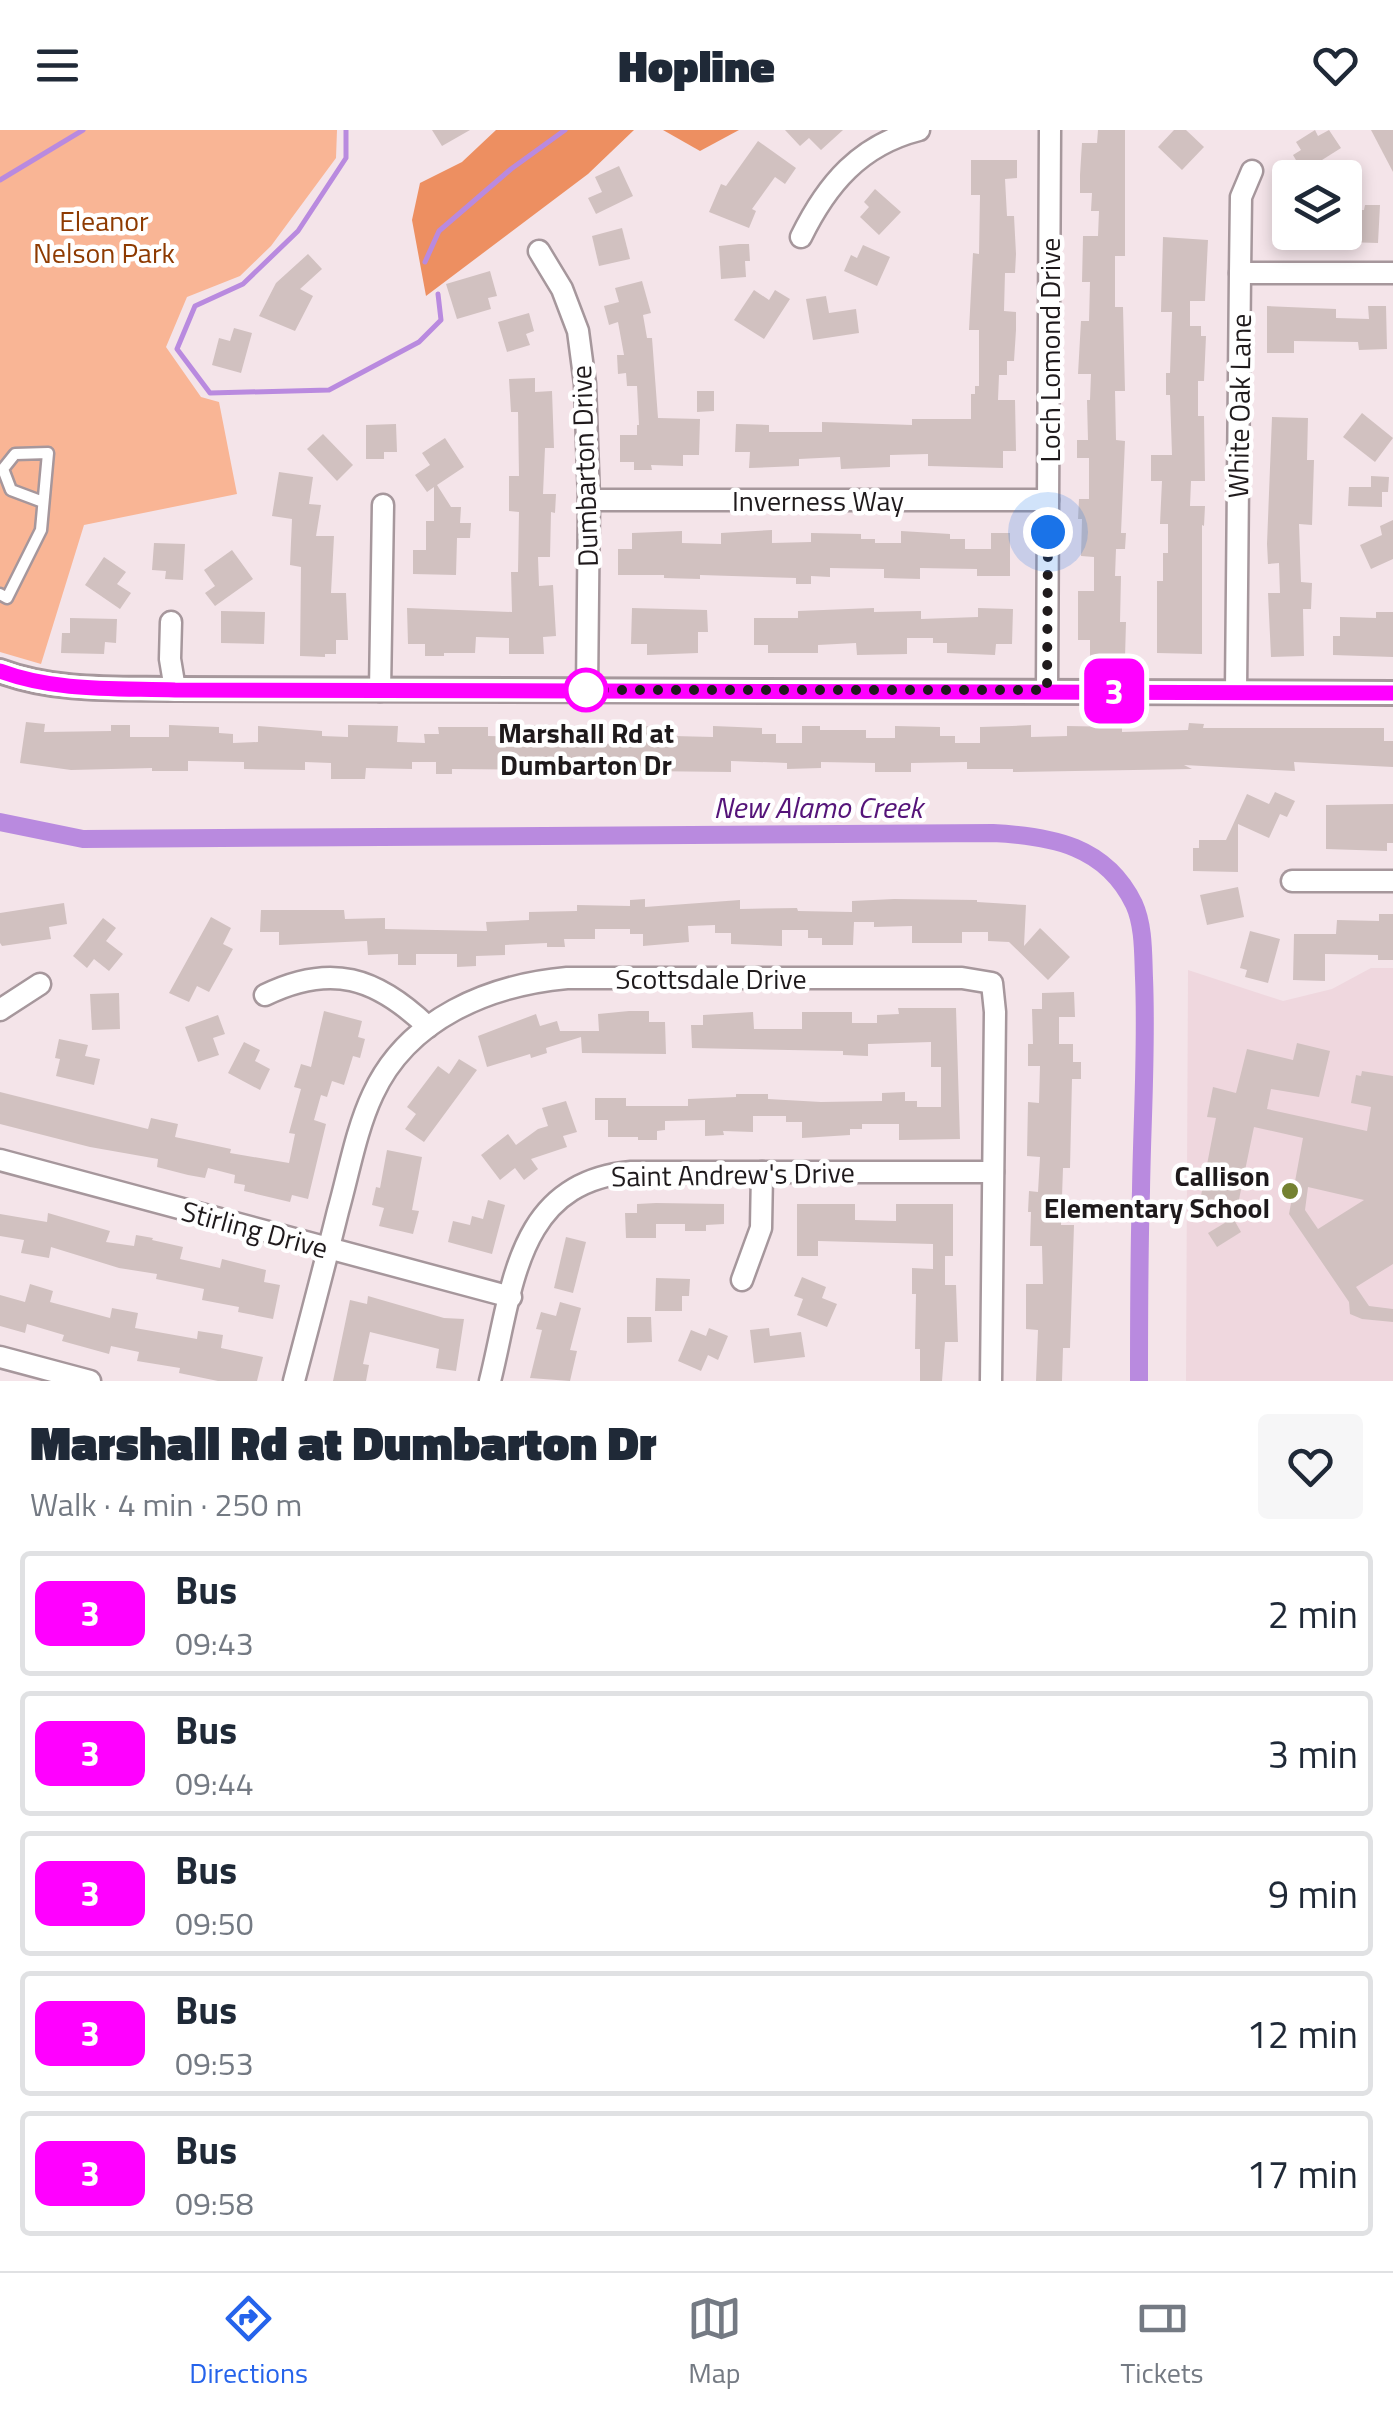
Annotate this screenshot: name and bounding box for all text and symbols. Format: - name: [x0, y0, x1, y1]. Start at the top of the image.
- text: Hopline: [618, 31, 775, 99]
- icon: menu: [30, 38, 85, 93]
- icon: heart: [1308, 38, 1363, 93]
- map controls: [1272, 160, 1362, 250]
- button: layers: [1272, 160, 1362, 250]
- park label: Eleanor Nelson Park: [33, 199, 175, 274]
- street label: Loch Lomond Drive: [1028, 238, 1071, 462]
- street label: White Oak Lane: [1216, 313, 1262, 499]
- street label: Dumbarton Drive: [559, 364, 609, 568]
- street label: Inverness Way: [732, 479, 904, 522]
- your location: [1023, 507, 1073, 557]
- line badge: 3: [1082, 658, 1146, 724]
- text: 3: [1104, 664, 1124, 718]
- marker: Marshall Rd at Dumbarton Dr: [565, 669, 607, 711]
- place label: Marshall Rd at Dumbarton Dr: [498, 711, 674, 786]
- water label: New Alamo Creek: [713, 784, 926, 830]
- street label: Scottsdale Drive: [615, 957, 807, 1000]
- street label: Saint Andrew's Drive: [611, 1150, 855, 1198]
- place label: Callison Elementary School: [1044, 1154, 1270, 1229]
- marker: Callison Elementary School: [1279, 1180, 1301, 1202]
- street label: Stirling Drive: [177, 1189, 333, 1269]
- text: Marshall Rd at Dumbarton Dr: [30, 1406, 657, 1479]
- button: heart: [1258, 1414, 1363, 1519]
- text: Walk · 4 min · 250 m: [30, 1480, 302, 1528]
- text: Bus: [175, 1561, 237, 1619]
- text: 2 min: [1268, 1585, 1358, 1643]
- text: 3: [80, 1586, 100, 1640]
- text: 09:43: [175, 1619, 254, 1667]
- text: Bus: [175, 1701, 237, 1759]
- text: 3 min: [1268, 1725, 1358, 1783]
- text: 3: [80, 1726, 100, 1780]
- text: 09:44: [175, 1759, 254, 1807]
- text: Bus: [175, 1841, 237, 1899]
- text: 9 min: [1268, 1865, 1358, 1923]
- text: 3: [80, 1866, 100, 1920]
- text: 09:50: [175, 1899, 254, 1947]
- text: Bus: [175, 1981, 237, 2039]
- text: 12 min: [1247, 2005, 1358, 2063]
- text: 3: [80, 2006, 100, 2060]
- text: 09:53: [175, 2039, 254, 2087]
- text: Bus: [175, 2121, 237, 2179]
- text: 17 min: [1247, 2145, 1358, 2203]
- text: 3: [80, 2146, 100, 2200]
- text: 09:58: [175, 2179, 254, 2227]
- tab: Directions: [189, 2291, 308, 2394]
- tab: Map: [687, 2291, 742, 2394]
- tab: Tickets: [1121, 2291, 1204, 2394]

